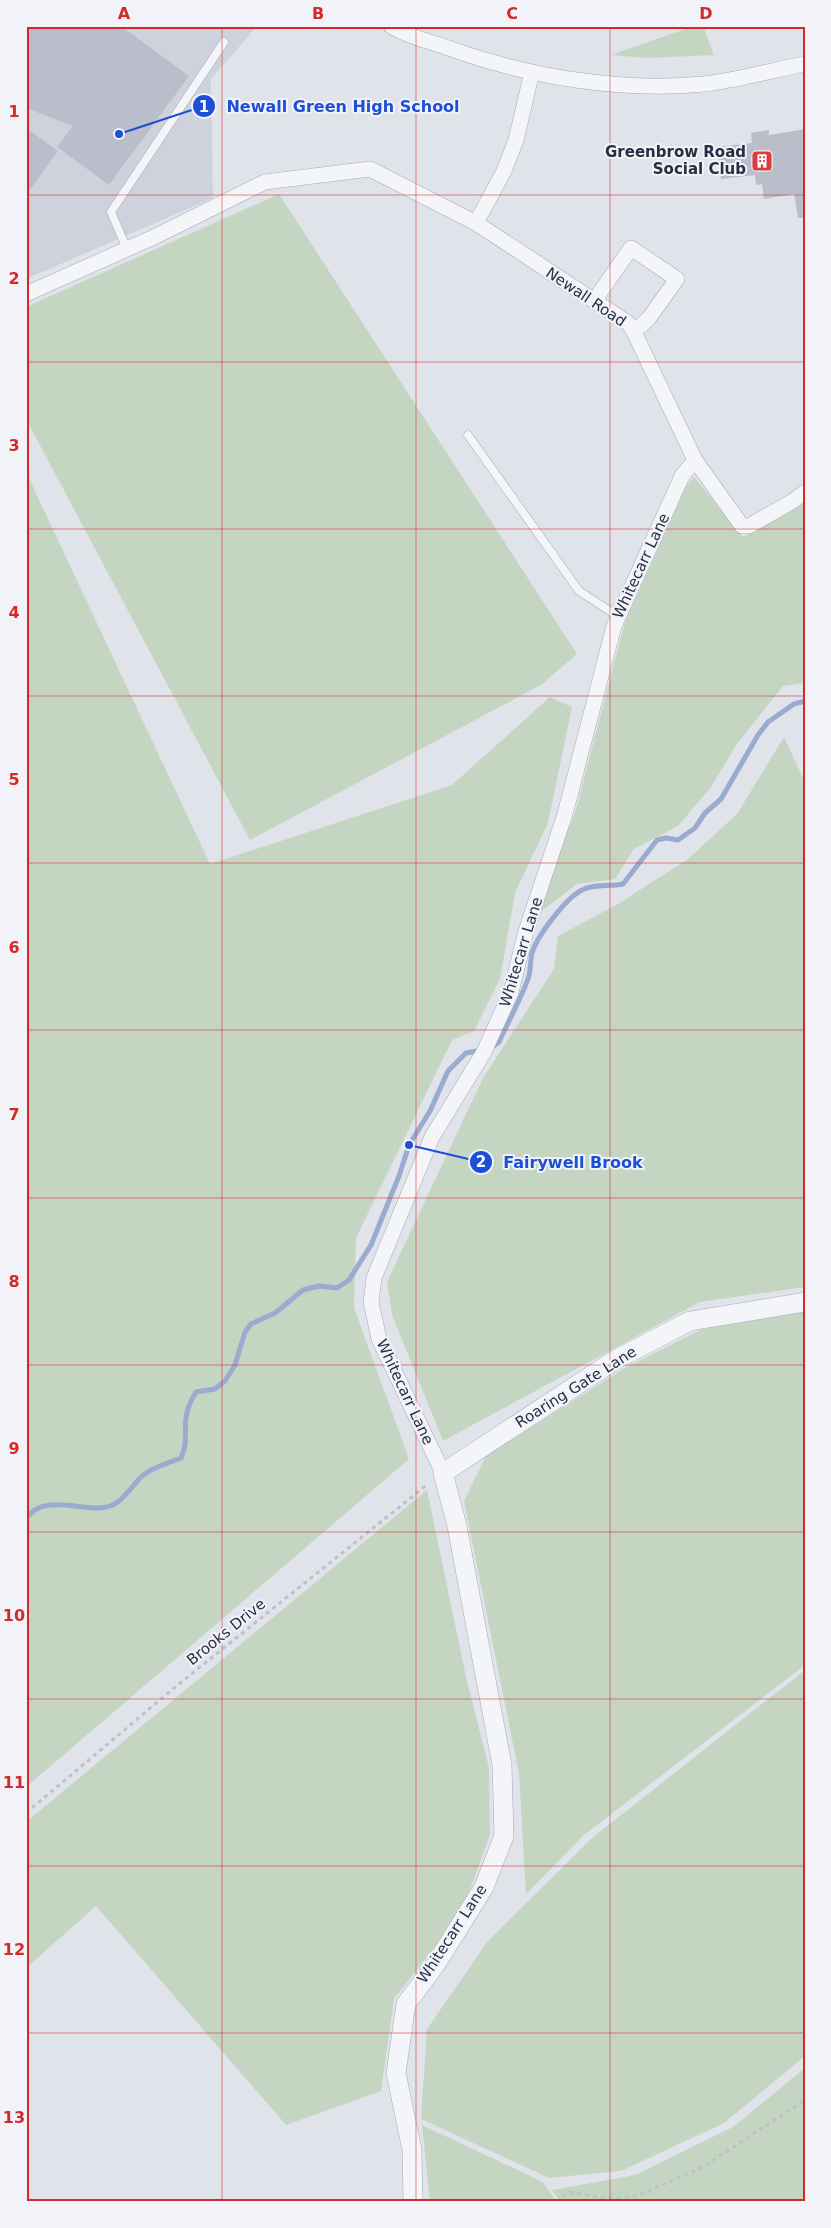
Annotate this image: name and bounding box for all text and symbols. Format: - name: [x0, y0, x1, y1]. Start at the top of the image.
- text: A: [118, 4, 131, 23]
- text: B: [312, 4, 324, 23]
- text: C: [506, 4, 518, 23]
- text: D: [699, 4, 713, 23]
- callout: Newall Green High School: [191, 91, 470, 122]
- text: Newall Green High School: [226, 97, 460, 116]
- text: 1: [199, 98, 209, 116]
- text: 1: [8, 102, 20, 121]
- place label: Greenbrow Road Social Club: [605, 143, 746, 178]
- building icon: Greenbrow Road Social Club: [750, 149, 774, 173]
- street label: Newall Road: [543, 264, 629, 330]
- text: 2: [8, 269, 20, 288]
- text: 3: [8, 436, 20, 455]
- street label: Whitecarr Lane: [609, 510, 673, 622]
- text: 4: [8, 603, 20, 622]
- text: 5: [8, 770, 20, 789]
- street label: Whitecarr Lane: [496, 895, 546, 1009]
- text: 6: [8, 938, 20, 957]
- text: 7: [8, 1105, 20, 1124]
- callout: Fairywell Brook: [468, 1146, 653, 1177]
- text: 2: [476, 1153, 486, 1171]
- text: Fairywell Brook: [503, 1153, 643, 1172]
- text: 8: [8, 1272, 20, 1291]
- street label: Whitecarr Lane: [373, 1336, 437, 1448]
- street label: Roaring Gate Lane: [512, 1342, 640, 1432]
- text: 9: [8, 1439, 20, 1458]
- street label: Brooks Drive: [183, 1595, 269, 1669]
- text: 10: [3, 1606, 25, 1625]
- text: 11: [3, 1773, 25, 1792]
- street label: Whitecarr Lane: [413, 1881, 491, 1987]
- text: 12: [3, 1940, 25, 1959]
- text: 13: [3, 2108, 25, 2127]

